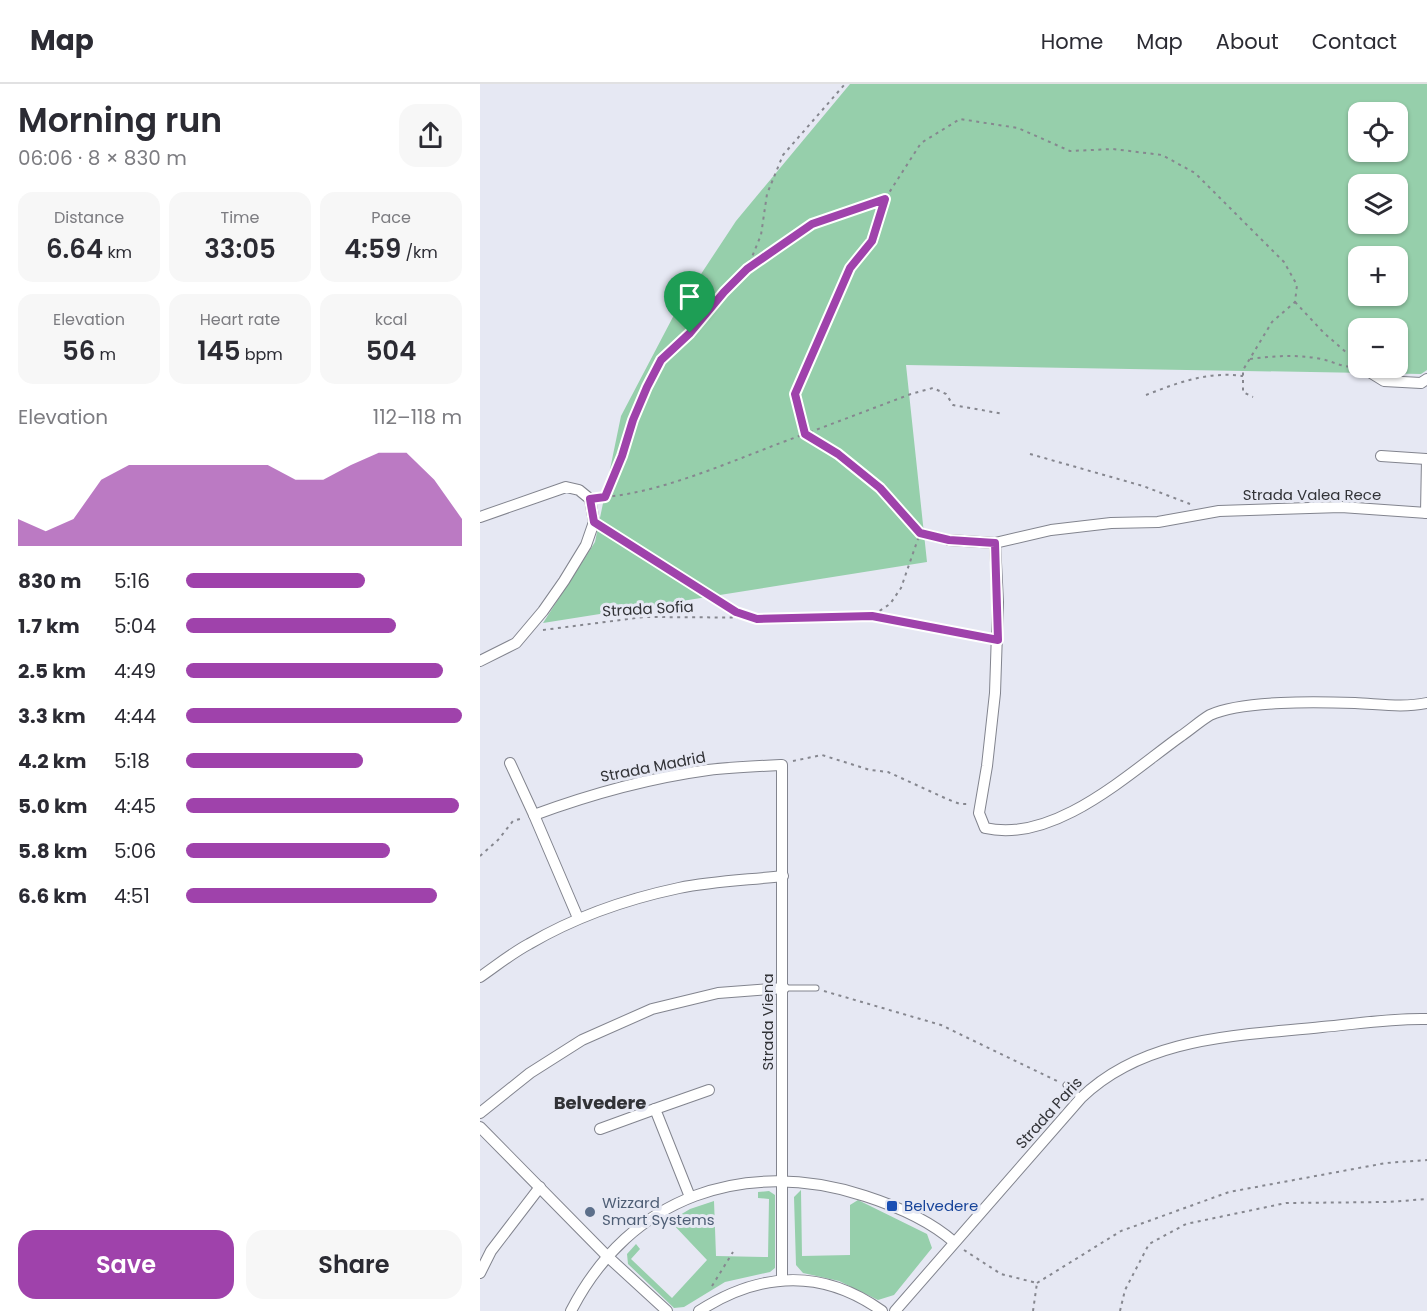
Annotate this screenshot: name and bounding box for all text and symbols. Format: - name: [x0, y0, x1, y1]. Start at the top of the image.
- text: Map: [30, 21, 94, 60]
- text: Home: [1041, 27, 1103, 56]
- text: Map: [1136, 27, 1183, 56]
- text: About: [1216, 27, 1279, 56]
- text: Contact: [1312, 27, 1397, 56]
- text: Morning run: [18, 97, 222, 144]
- map controls: [1348, 102, 1408, 378]
- button: locate: [1348, 102, 1408, 162]
- button: share: [399, 104, 462, 167]
- text: 06:06 · 8 × 830 m: [18, 144, 187, 172]
- button: layers: [1348, 174, 1408, 234]
- text: Distance: [54, 206, 124, 229]
- text: Time: [221, 206, 260, 229]
- text: Pace: [371, 206, 411, 229]
- text: 6.64: [46, 231, 103, 267]
- text: 33:05: [204, 231, 276, 267]
- text: 4:59: [344, 231, 401, 267]
- text: km: [103, 241, 132, 264]
- text: /km: [401, 241, 438, 264]
- button: +: [1348, 246, 1408, 306]
- pin: [664, 271, 715, 333]
- icon: arrive: [673, 280, 706, 313]
- text: Elevation: [53, 308, 125, 331]
- text: Heart rate: [200, 308, 280, 331]
- text: kcal: [375, 308, 407, 331]
- button: −: [1348, 318, 1408, 378]
- text: 56: [62, 333, 95, 369]
- text: 145: [197, 333, 240, 369]
- text: 504: [366, 333, 416, 369]
- text: m: [95, 343, 116, 366]
- text: bpm: [240, 343, 283, 366]
- text: Elevation: [18, 403, 108, 431]
- text: 112–118 m: [373, 403, 462, 431]
- street label: Strada Valea Rece: [1243, 484, 1381, 505]
- text: 830 m: [18, 567, 82, 595]
- text: 5:16: [114, 567, 150, 595]
- street label: Strada Sofia: [602, 596, 694, 621]
- text: 1.7 km: [18, 612, 80, 640]
- text: 5:04: [114, 612, 156, 640]
- text: 2.5 km: [18, 657, 86, 685]
- text: 4:49: [114, 657, 156, 685]
- text: 3.3 km: [18, 702, 86, 730]
- text: 4:44: [114, 702, 156, 730]
- street label: Strada Madrid: [598, 746, 707, 787]
- text: 4.2 km: [18, 747, 86, 775]
- text: 5:18: [114, 747, 150, 775]
- text: 5.0 km: [18, 792, 87, 820]
- text: 4:45: [114, 792, 156, 820]
- text: 5.8 km: [18, 837, 87, 865]
- text: 5:06: [114, 837, 156, 865]
- text: 6.6 km: [18, 882, 87, 910]
- text: 4:51: [114, 882, 150, 910]
- street label: Strada Viena: [757, 973, 778, 1071]
- street label: Strada Paris: [1011, 1072, 1087, 1153]
- district label: Belvedere: [554, 1090, 646, 1115]
- place label: Wizzard Smart Systems: [602, 1192, 715, 1230]
- place label: Belvedere: [904, 1195, 978, 1216]
- marker: Belvedere: [885, 1199, 899, 1213]
- marker: Wizzard Smart Systems: [583, 1205, 597, 1219]
- button: Save: [18, 1230, 234, 1299]
- button: Share: [246, 1230, 462, 1299]

